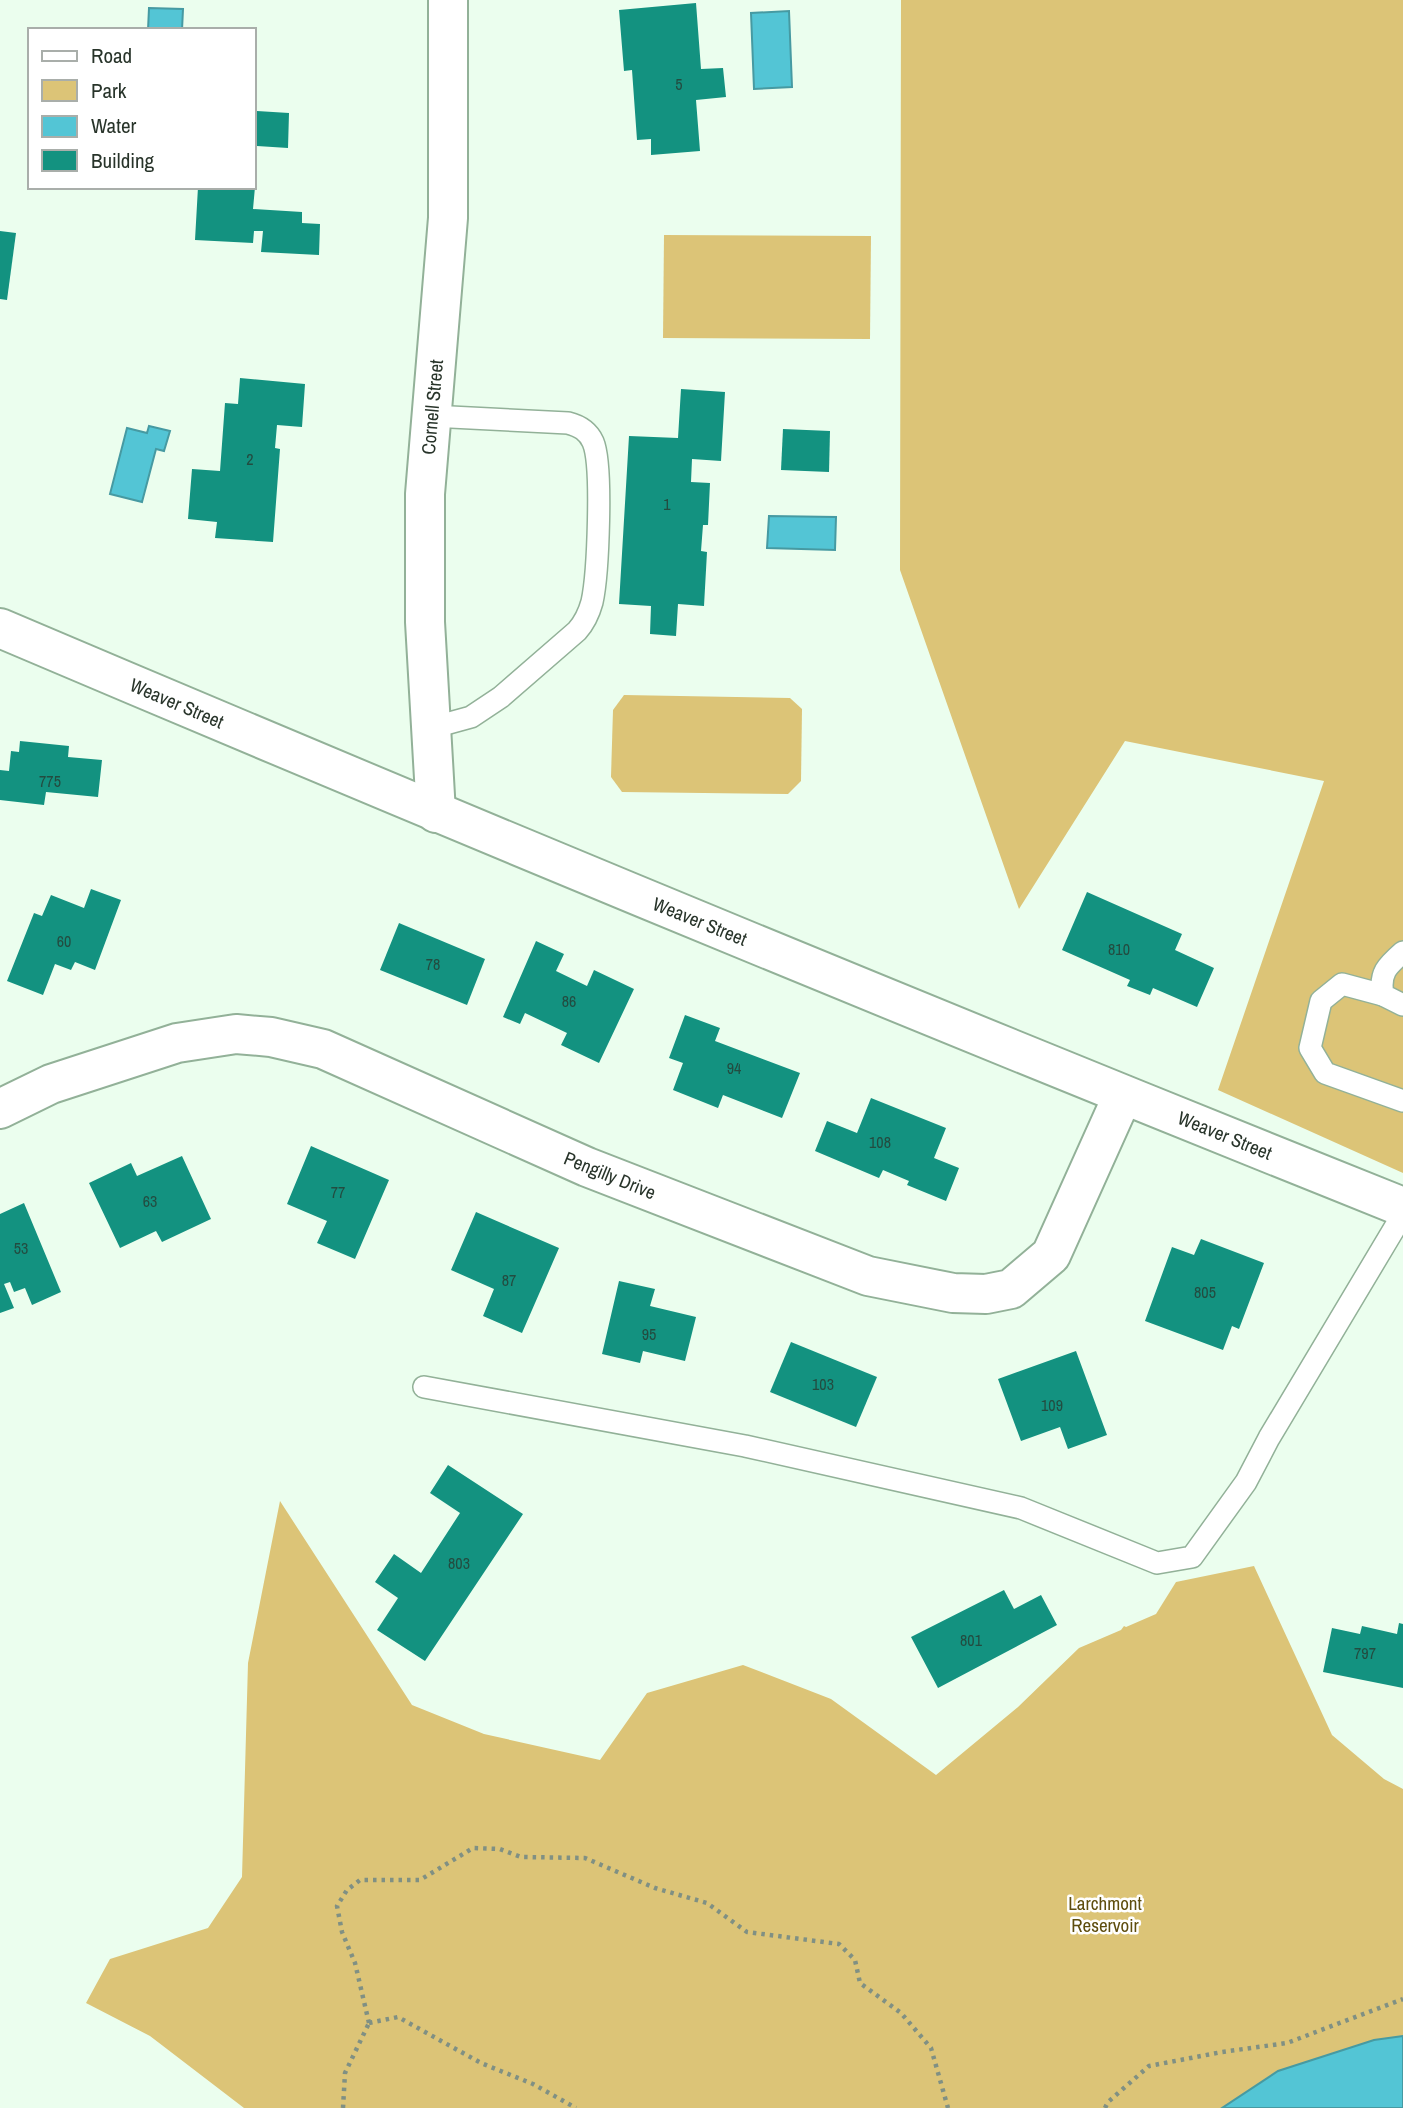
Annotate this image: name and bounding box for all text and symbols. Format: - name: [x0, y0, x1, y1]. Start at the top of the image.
- legend: [28, 28, 256, 189]
- text: Road: [91, 41, 132, 70]
- house number: 5: [675, 73, 683, 95]
- text: Park: [91, 76, 127, 105]
- text: Water: [91, 111, 137, 140]
- text: Building: [91, 146, 155, 175]
- street label: Cornell Street: [415, 358, 449, 456]
- house number: 2: [246, 448, 254, 470]
- house number: 1: [663, 493, 671, 515]
- street label: Weaver Street: [126, 672, 228, 735]
- house number: 775: [39, 770, 61, 792]
- street label: Weaver Street: [649, 890, 752, 952]
- house number: 60: [57, 930, 71, 952]
- house number: 810: [1108, 938, 1130, 960]
- house number: 78: [426, 953, 440, 975]
- house number: 86: [562, 990, 576, 1012]
- house number: 94: [727, 1057, 741, 1079]
- street label: Weaver Street: [1174, 1104, 1277, 1166]
- house number: 108: [869, 1131, 891, 1153]
- street label: Pengilly Drive: [560, 1145, 660, 1205]
- house number: 77: [331, 1181, 345, 1203]
- house number: 63: [143, 1190, 157, 1212]
- house number: 53: [14, 1237, 28, 1259]
- house number: 87: [502, 1269, 516, 1291]
- house number: 805: [1194, 1281, 1216, 1303]
- house number: 95: [642, 1323, 656, 1345]
- house number: 103: [812, 1373, 834, 1395]
- house number: 109: [1041, 1394, 1063, 1416]
- house number: 803: [448, 1552, 470, 1574]
- house number: 801: [960, 1629, 983, 1651]
- house number: 797: [1354, 1642, 1376, 1664]
- park label: Larchmont Reservoir: [1068, 1890, 1142, 1938]

